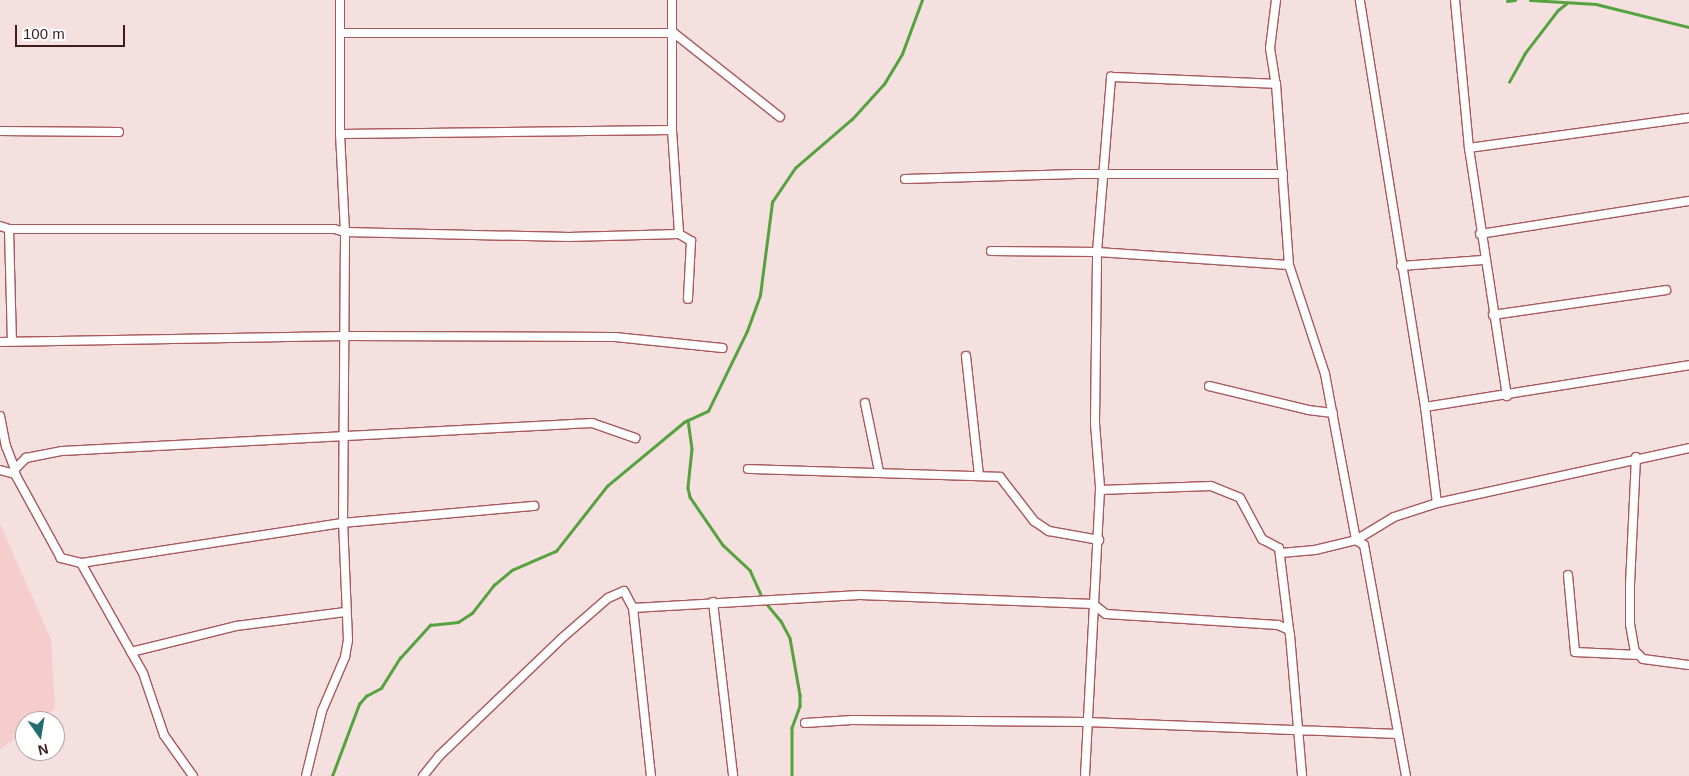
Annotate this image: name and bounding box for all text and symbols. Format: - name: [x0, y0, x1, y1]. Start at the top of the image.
- scale bar: [18, 15, 128, 47]
- text: 100 m: [23, 25, 65, 42]
- north arrow: [15, 711, 65, 761]
- text: N: [36, 741, 50, 759]

